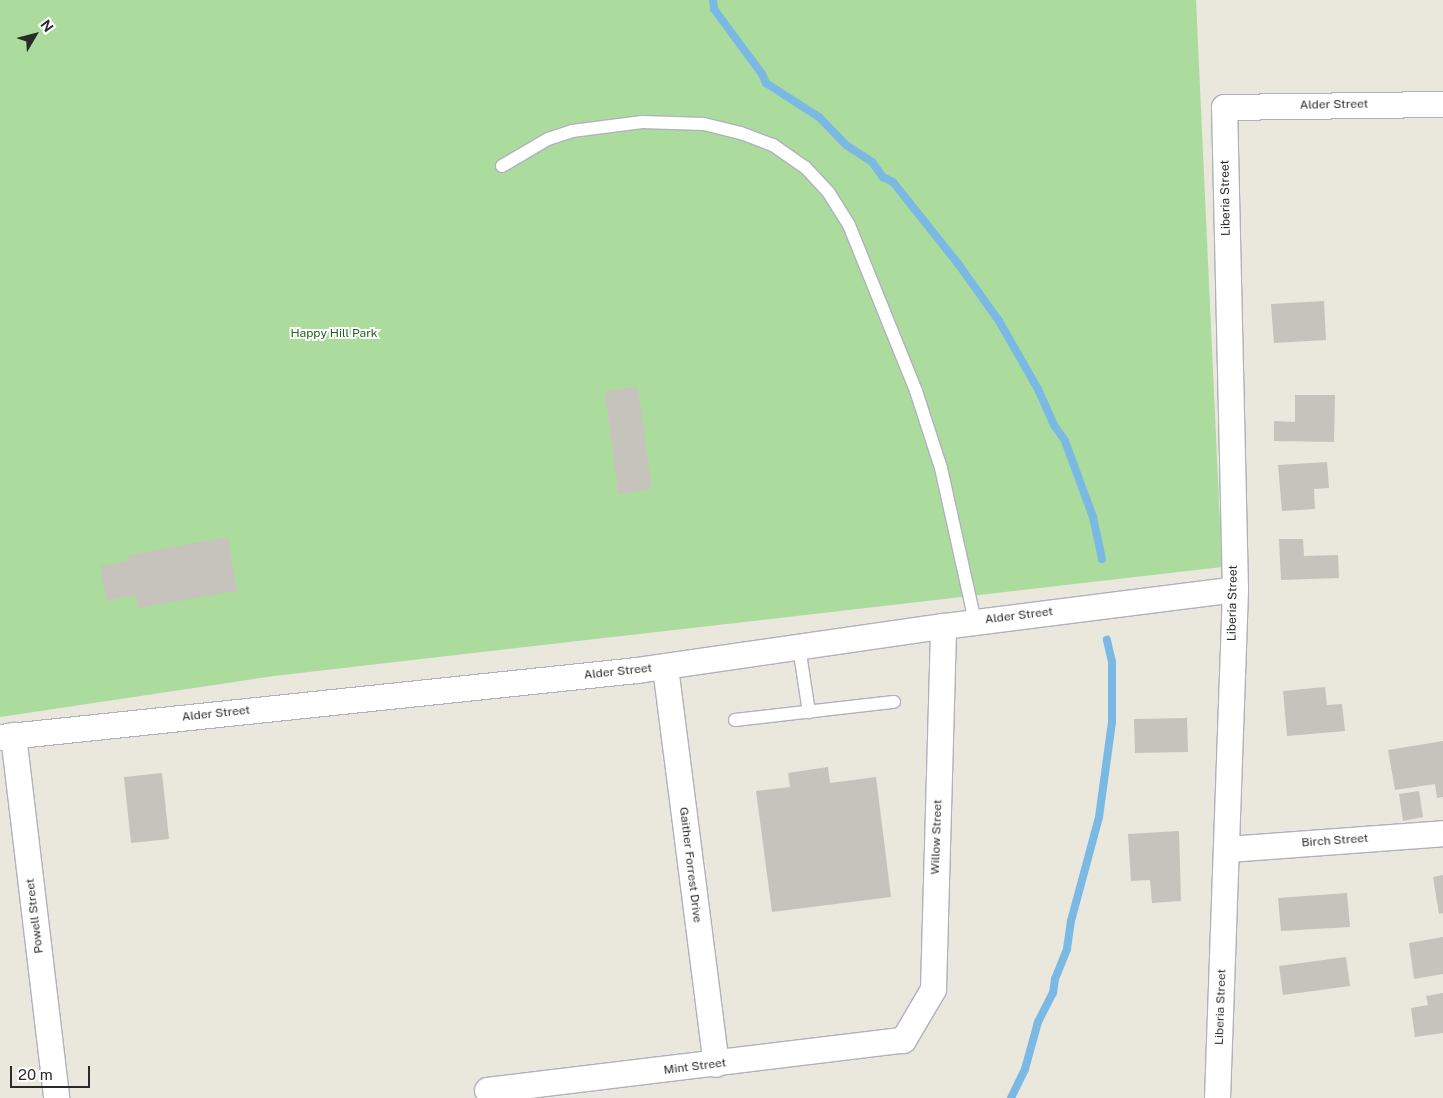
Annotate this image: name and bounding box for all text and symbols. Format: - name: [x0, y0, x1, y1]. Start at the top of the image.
- north arrow: [10, 10, 60, 60]
- text: N: [37, 17, 57, 35]
- street label: Alder Street: [1300, 97, 1368, 113]
- street label: Liberia Street: [1218, 160, 1234, 236]
- park label: Happy Hill Park: [290, 327, 378, 341]
- street label: Liberia Street: [1225, 565, 1241, 641]
- street label: Alder Street: [984, 605, 1054, 627]
- street label: Alder Street: [583, 661, 653, 683]
- street label: Alder Street: [181, 703, 251, 725]
- street label: Willow Street: [928, 799, 946, 875]
- street label: Gaither Forrest Drive: [676, 806, 704, 924]
- street label: Birch Street: [1301, 831, 1369, 851]
- street label: Powell Street: [23, 878, 47, 954]
- street label: Liberia Street: [1212, 969, 1230, 1045]
- scale bar: [12, 1056, 92, 1088]
- street label: Mint Street: [663, 1056, 727, 1078]
- text: 20 m: [18, 1066, 53, 1083]

